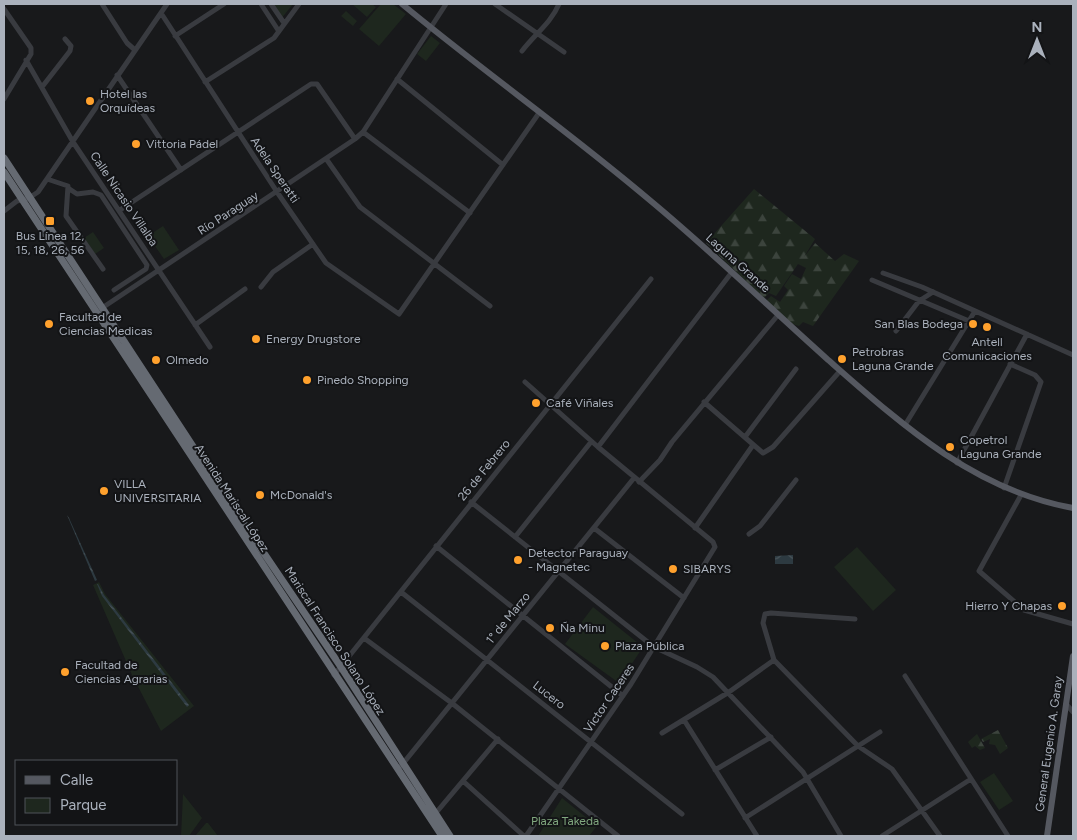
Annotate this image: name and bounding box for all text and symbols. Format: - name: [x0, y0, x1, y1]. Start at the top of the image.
- north arrow: [1012, 15, 1062, 65]
- text: N: [1032, 19, 1042, 36]
- place label: Hotel las Orquídeas: [100, 87, 155, 115]
- marker: Hotel las Orquídeas: [84, 95, 96, 107]
- street label: Adela Speratti: [248, 134, 302, 206]
- place label: Vittoria Pádel: [146, 137, 218, 151]
- marker: Vittoria Pádel: [130, 138, 142, 150]
- street label: Calle Nicasio Villalba: [87, 149, 161, 249]
- street label: Río Paraguay: [195, 188, 261, 238]
- marker: Bus Línea 12, 15, 18, 26, 56: [44, 215, 56, 227]
- place label: Bus Línea 12, 15, 18, 26, 56: [16, 229, 84, 257]
- street label: Laguna Grande: [703, 231, 773, 296]
- place label: Facultad de Ciencias Medicas: [59, 310, 153, 338]
- place label: San Blas Bodega: [874, 317, 963, 331]
- marker: Facultad de Ciencias Medicas: [43, 318, 55, 330]
- marker: San Blas Bodega: [967, 318, 979, 330]
- marker: Antell Comunicaciones: [981, 321, 993, 333]
- place label: Energy Drugstore: [266, 332, 361, 346]
- marker: Energy Drugstore: [250, 333, 262, 345]
- place label: Antell Comunicaciones: [942, 335, 1032, 363]
- place label: Petrobras Laguna Grande: [852, 345, 934, 373]
- place label: Olmedo: [166, 353, 209, 367]
- marker: Petrobras Laguna Grande: [836, 353, 848, 365]
- marker: Olmedo: [150, 354, 162, 366]
- place label: Pinedo Shopping: [317, 373, 409, 387]
- marker: Pinedo Shopping: [301, 374, 313, 386]
- place label: Café Viñales: [546, 396, 614, 410]
- marker: Café Viñales: [530, 397, 542, 409]
- place label: Copetrol Laguna Grande: [960, 433, 1042, 461]
- street label: 26 de Febrero: [455, 437, 513, 503]
- street label: Avenida Mariscal López: [192, 441, 272, 555]
- marker: Copetrol Laguna Grande: [944, 441, 956, 453]
- place label: VILLA UNIVERSITARIA: [114, 477, 201, 505]
- marker: VILLA UNIVERSITARIA: [98, 485, 110, 497]
- place label: McDonald's: [270, 488, 333, 502]
- marker: McDonald's: [254, 489, 266, 501]
- place label: Detector Paraguay - Magnetec: [528, 546, 629, 574]
- marker: Detector Paraguay - Magnetec: [512, 554, 524, 566]
- place label: SIBARYS: [683, 562, 731, 576]
- marker: SIBARYS: [667, 563, 679, 575]
- street label: Mariscal Francisco Solano López: [282, 564, 388, 718]
- street label: 1° de Marzo: [483, 589, 533, 647]
- place label: Hierro Y Chapas: [965, 599, 1052, 613]
- marker: Hierro Y Chapas: [1056, 600, 1068, 612]
- place label: Ña Minu: [560, 621, 605, 635]
- marker: Ña Minu: [544, 622, 556, 634]
- place label: Plaza Pública: [615, 639, 684, 653]
- marker: Plaza Pública: [599, 640, 611, 652]
- place label: Facultad de Ciencias Agrarias: [75, 658, 168, 686]
- street label: Victor Caceres: [581, 661, 637, 735]
- marker: Facultad de Ciencias Agrarias: [59, 666, 71, 678]
- street label: General Eugenio A. Garay: [1033, 675, 1066, 813]
- street label: Lucero: [530, 678, 568, 712]
- legend: [15, 760, 178, 825]
- text: Calle: [60, 771, 93, 789]
- text: Parque: [60, 796, 107, 814]
- park label: Plaza Takeda: [531, 814, 599, 828]

